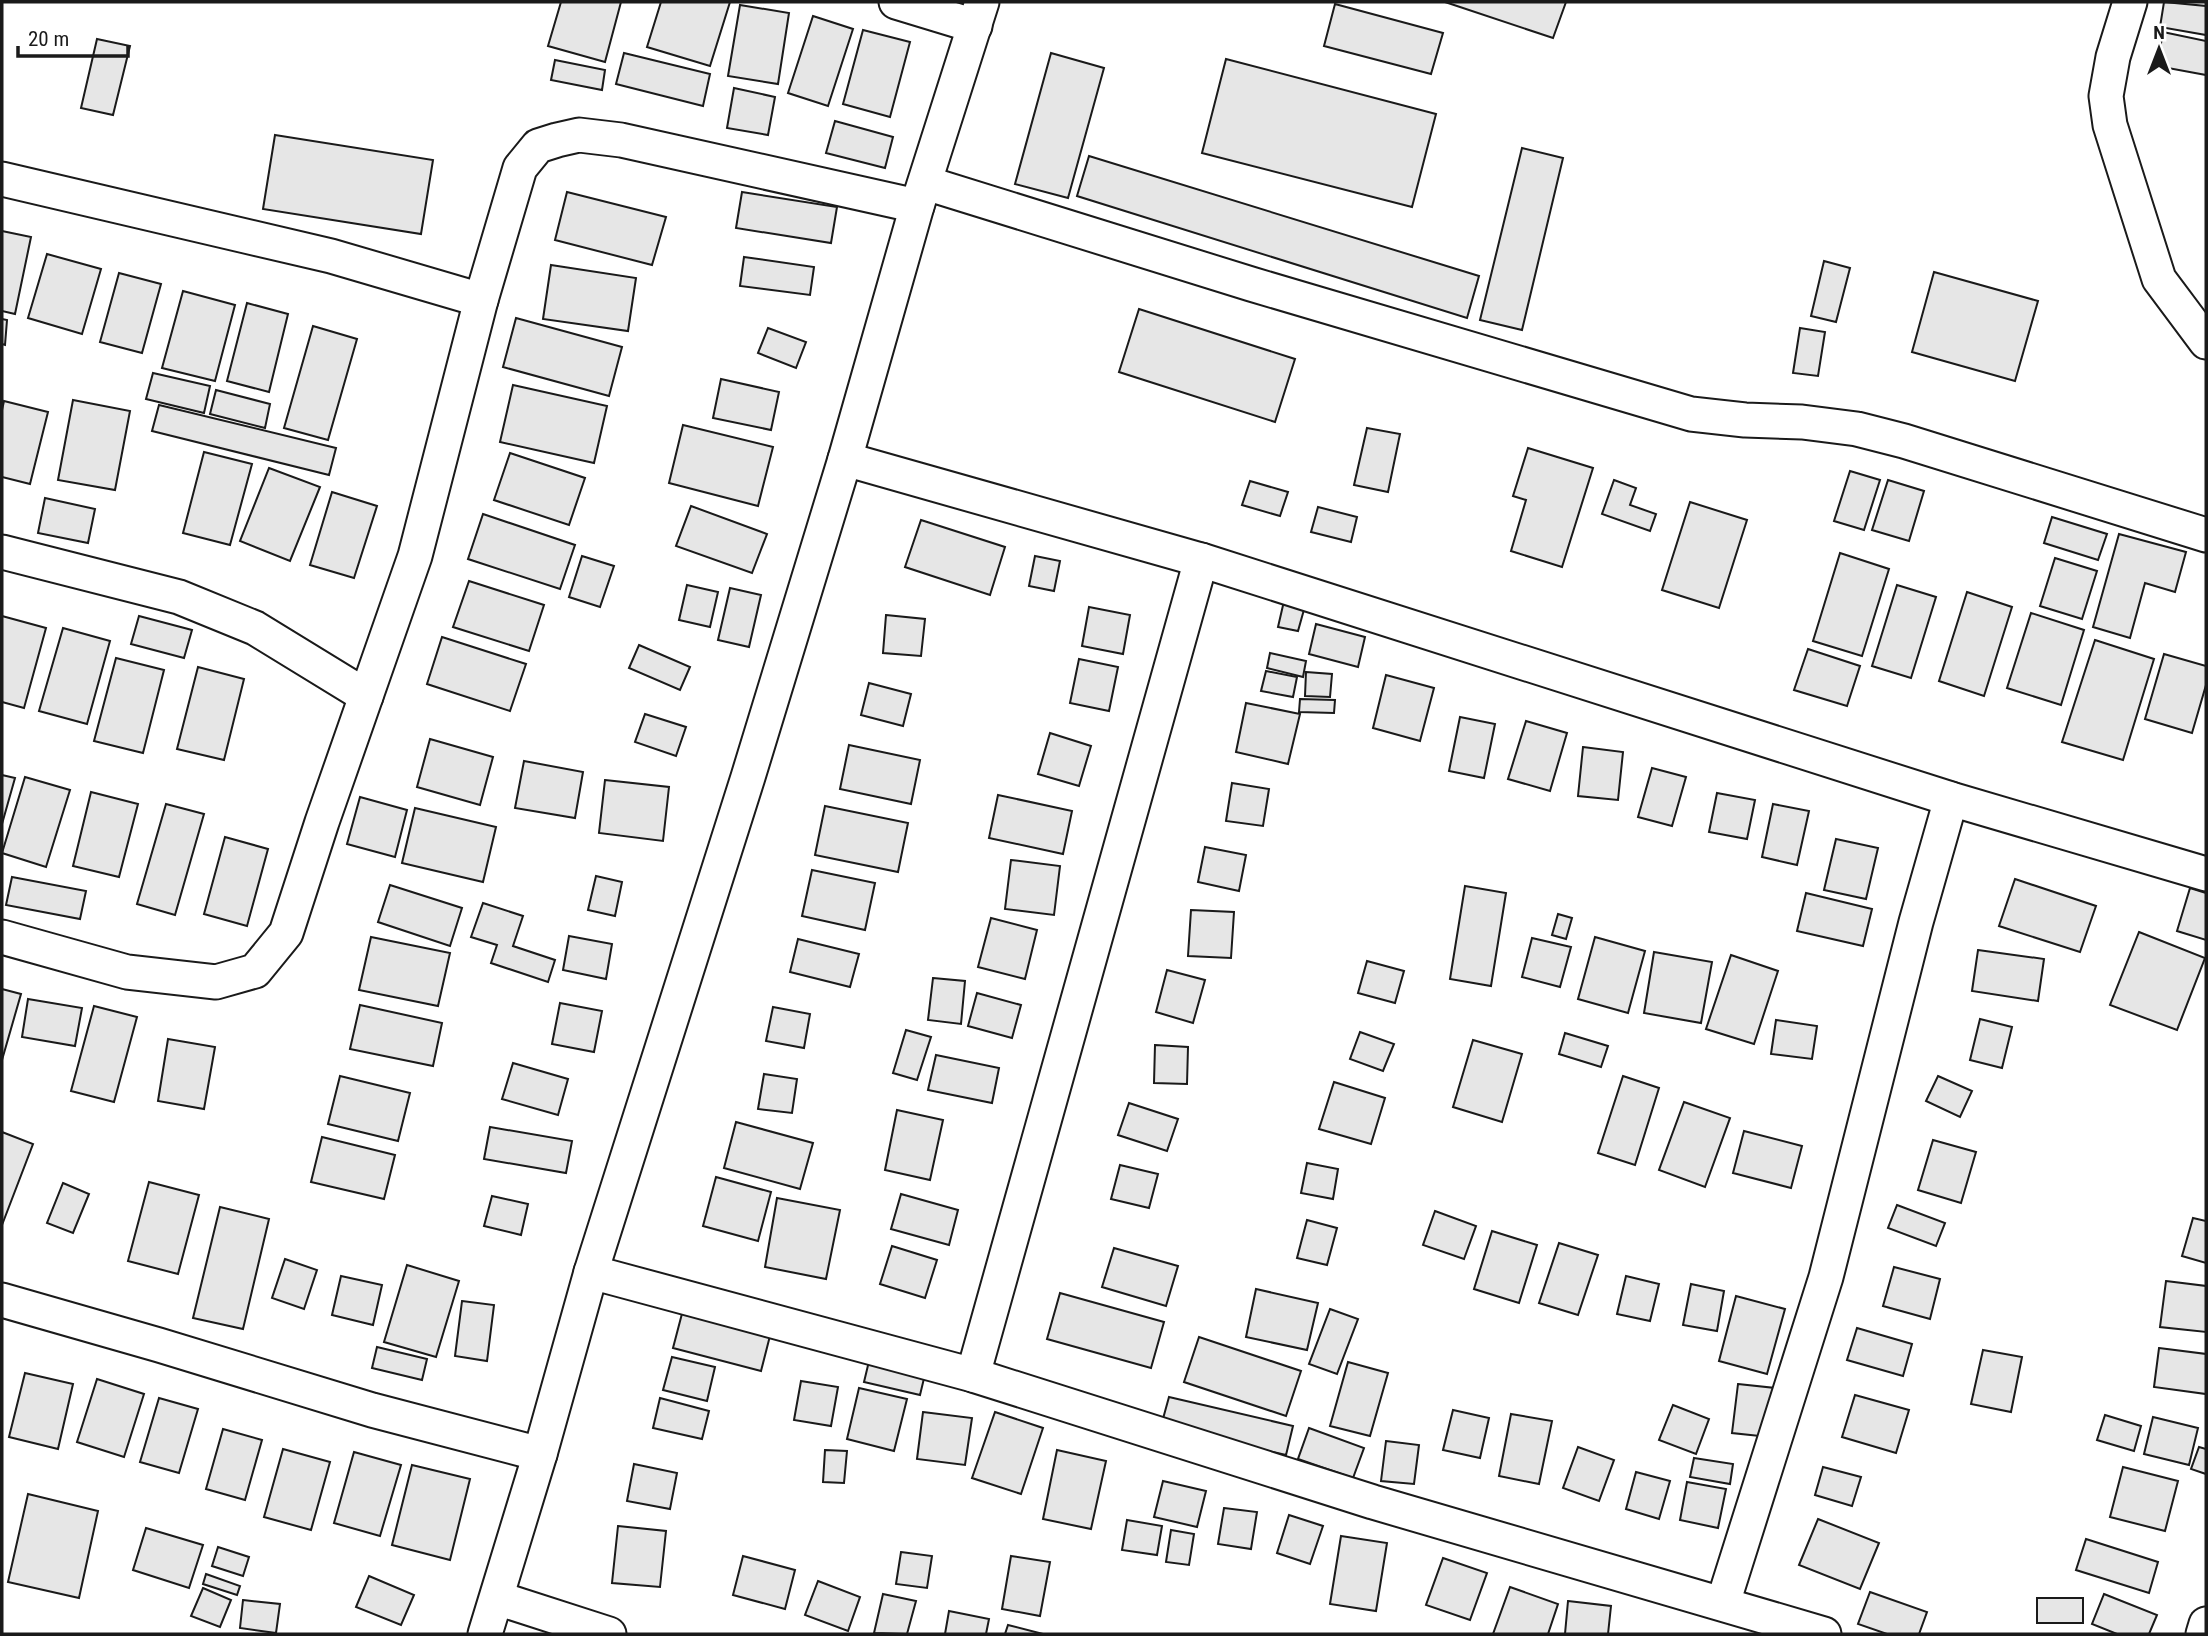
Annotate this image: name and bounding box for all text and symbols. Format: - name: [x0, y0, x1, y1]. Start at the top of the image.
- scale bar: [18, 14, 128, 58]
- north arrow: [2124, 14, 2194, 84]
- text: N: [2153, 21, 2165, 44]
- text: 20 m: [28, 27, 69, 51]

